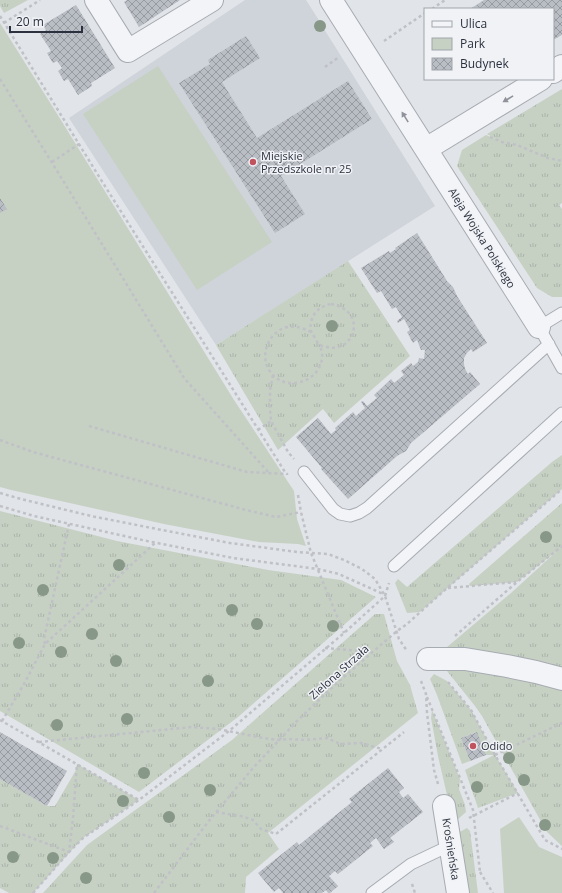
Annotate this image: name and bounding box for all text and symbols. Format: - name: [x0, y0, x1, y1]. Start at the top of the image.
- scale bar: [10, 8, 82, 34]
- legend: [424, 8, 554, 80]
- text: 20 m: [16, 13, 44, 30]
- text: Ulica: [460, 15, 487, 32]
- text: Park: [460, 35, 486, 52]
- text: Budynek: [460, 55, 510, 72]
- one-way arrow: [502, 96, 514, 103]
- one-way arrow: [401, 111, 409, 122]
- place label: Miejskie Przedszkole nr 25: [261, 148, 351, 176]
- marker: Miejskie Przedszkole nr 25: [248, 157, 258, 167]
- street label: Aleja Wojska Polskiego: [445, 185, 520, 291]
- street label: Zielona Strzała: [306, 641, 372, 702]
- place label: Odido: [481, 738, 513, 753]
- marker: Odido: [468, 741, 478, 751]
- street label: Krośnieńska: [439, 817, 464, 881]

